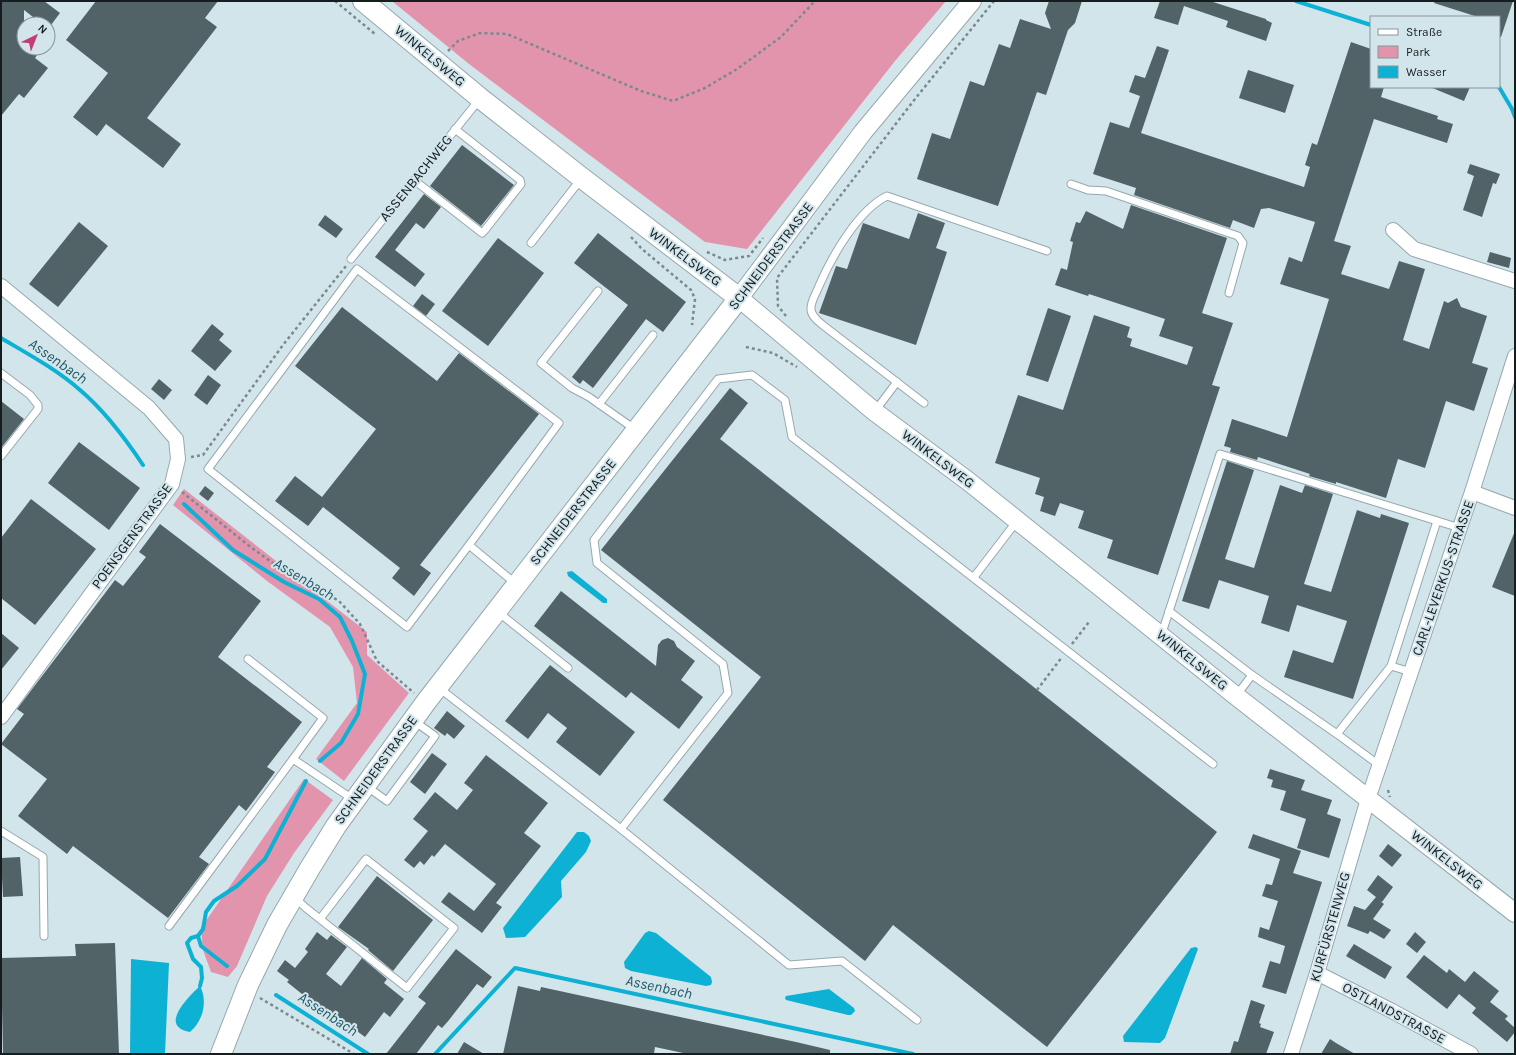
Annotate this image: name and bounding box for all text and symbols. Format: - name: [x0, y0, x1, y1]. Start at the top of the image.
- north arrow: [16, 16, 56, 56]
- legend: [1370, 16, 1500, 88]
- text: N: [35, 22, 50, 36]
- street label: WINKELSWEG: [391, 22, 469, 90]
- text: Straße: [1406, 25, 1442, 39]
- text: Park: [1406, 45, 1431, 59]
- text: Wasser: [1406, 65, 1447, 79]
- street label: ASSENBACHWEG: [376, 131, 456, 225]
- street label: SCHNEIDERSTRASSE: [725, 199, 817, 313]
- street label: WINKELSWEG: [645, 224, 725, 290]
- water label: Assenbach: [25, 334, 91, 388]
- street label: WINKELSWEG: [898, 426, 978, 492]
- street label: SCHNEIDERSTRASSE: [526, 455, 620, 569]
- street label: POENSGENSTRASSE: [88, 480, 176, 592]
- street label: CARL-LEVERKUS-STRASSE: [1408, 498, 1478, 658]
- water label: Assenbach: [270, 554, 338, 604]
- street label: WINKELSWEG: [1153, 626, 1231, 694]
- street label: SCHNEIDERSTRASSE: [331, 712, 421, 828]
- street label: WINKELSWEG: [1408, 827, 1486, 893]
- street label: KURFÜRSTENWEG: [1306, 870, 1354, 984]
- water label: Assenbach: [624, 971, 694, 1003]
- street label: OSTLANDSTRASSE: [1339, 979, 1449, 1047]
- water label: Assenbach: [295, 988, 361, 1040]

